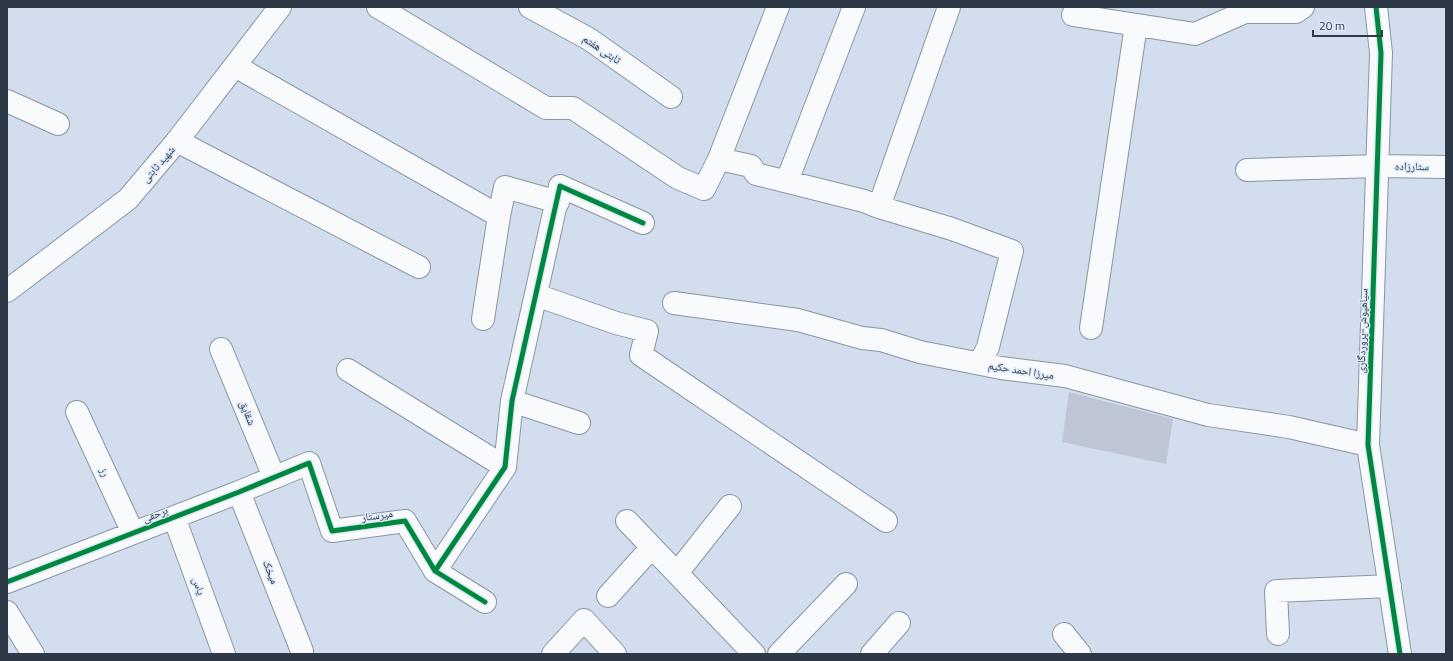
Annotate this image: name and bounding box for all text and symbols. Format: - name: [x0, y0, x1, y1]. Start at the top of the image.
- scale bar: [1313, 12, 1382, 38]
- text: 20 m: [1319, 16, 1345, 35]
- street label: ثابتی هفتم: [580, 30, 625, 68]
- street label: شهید ثابتی: [137, 142, 179, 186]
- street label: ستارزاده: [1395, 158, 1429, 174]
- street label: سیاهپوش-پروردگاری: [1353, 288, 1371, 374]
- street label: میرزا احمد حکیم: [987, 357, 1055, 383]
- street label: شقایق: [236, 398, 260, 428]
- street label: رز: [96, 464, 114, 479]
- street label: برحقی: [140, 502, 170, 526]
- street label: میرستار: [359, 505, 394, 525]
- street label: میخک: [259, 557, 283, 587]
- street label: یاس: [188, 575, 210, 598]

